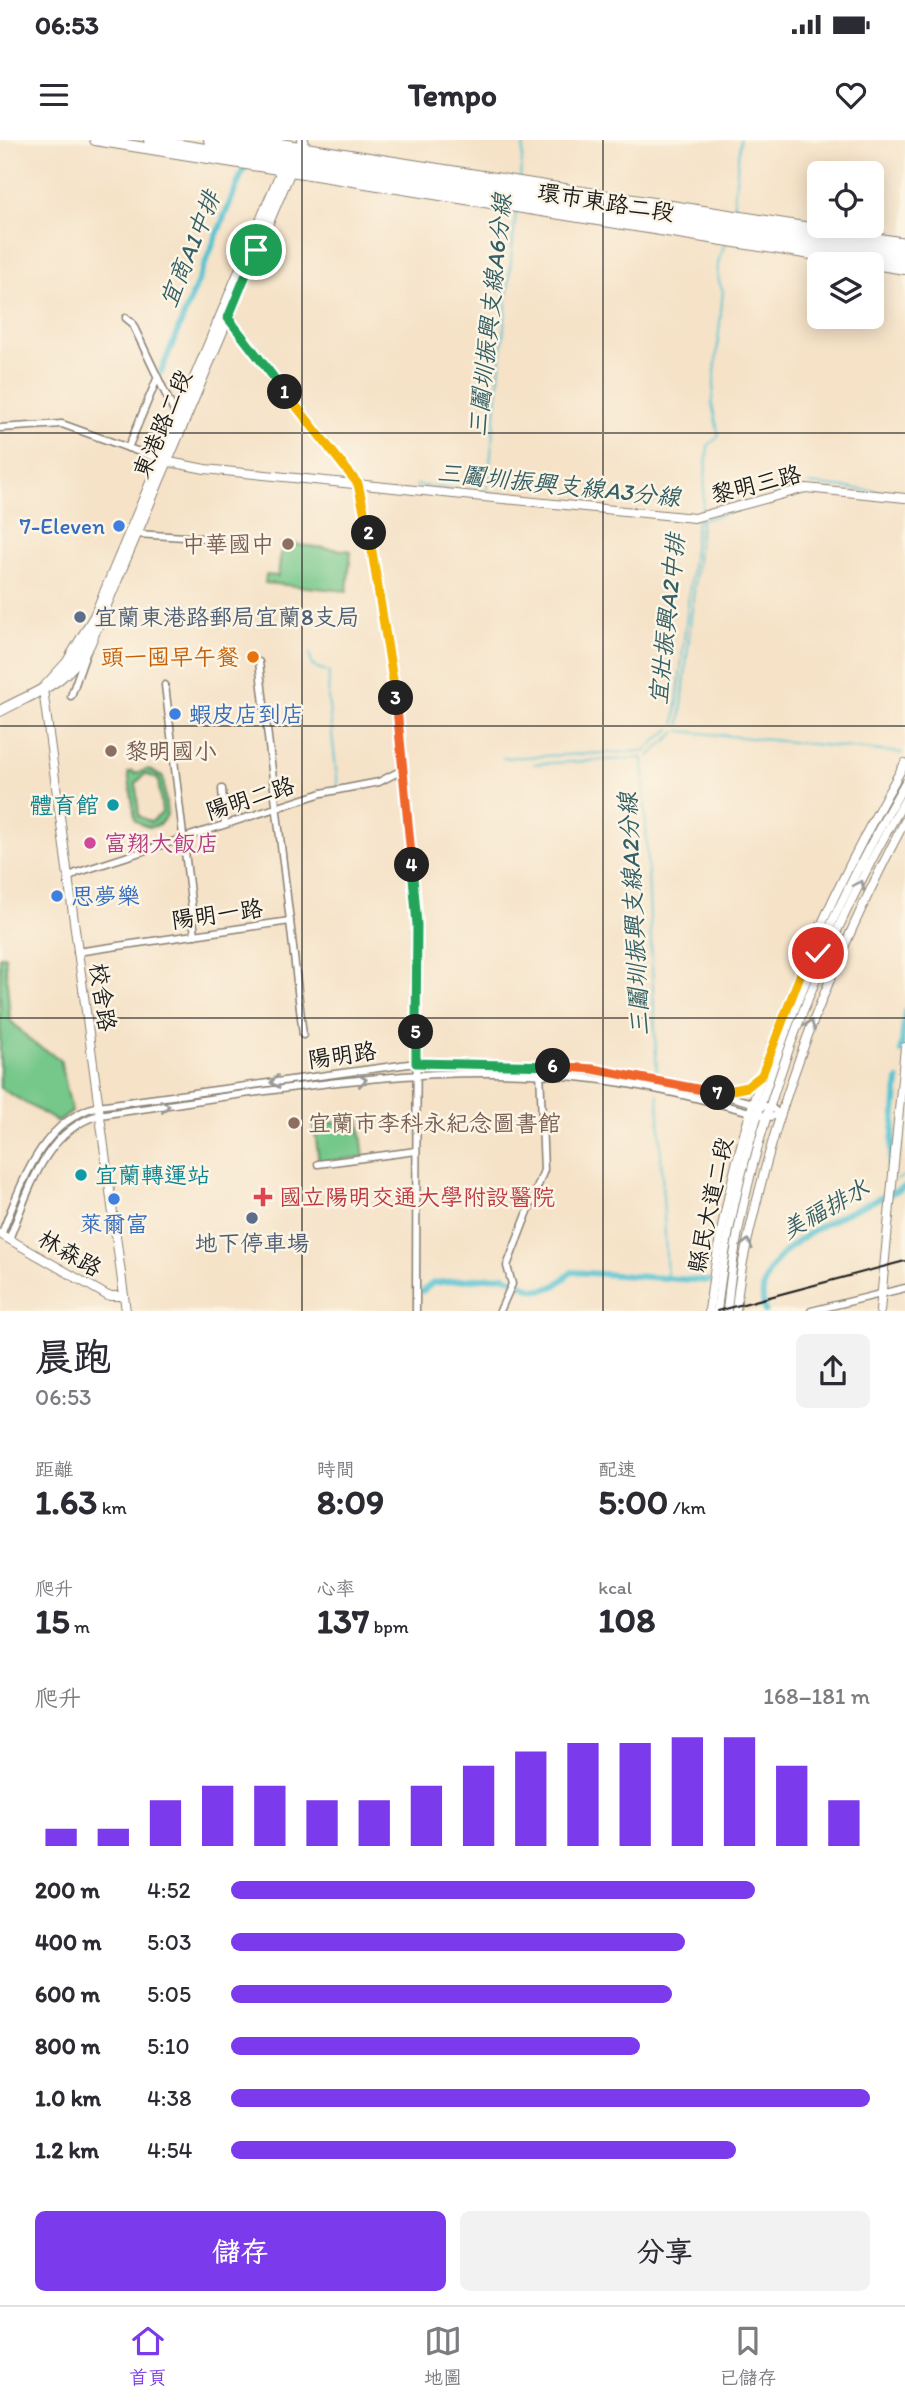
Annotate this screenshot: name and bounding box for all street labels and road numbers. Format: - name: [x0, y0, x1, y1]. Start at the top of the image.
- street label: 環市東路二段: [536, 177, 676, 227]
- street label: 東港路二段: [127, 366, 197, 482]
- street label: 黎明三路: [708, 459, 804, 509]
- street label: 陽明二路: [202, 770, 298, 826]
- street label: 陽明一路: [169, 894, 265, 934]
- street label: 校舍路: [84, 961, 122, 1033]
- street label: 陽明路: [306, 1036, 378, 1074]
- street label: 縣民大道二段: [682, 1135, 738, 1275]
- street label: 林森路: [33, 1224, 107, 1282]

